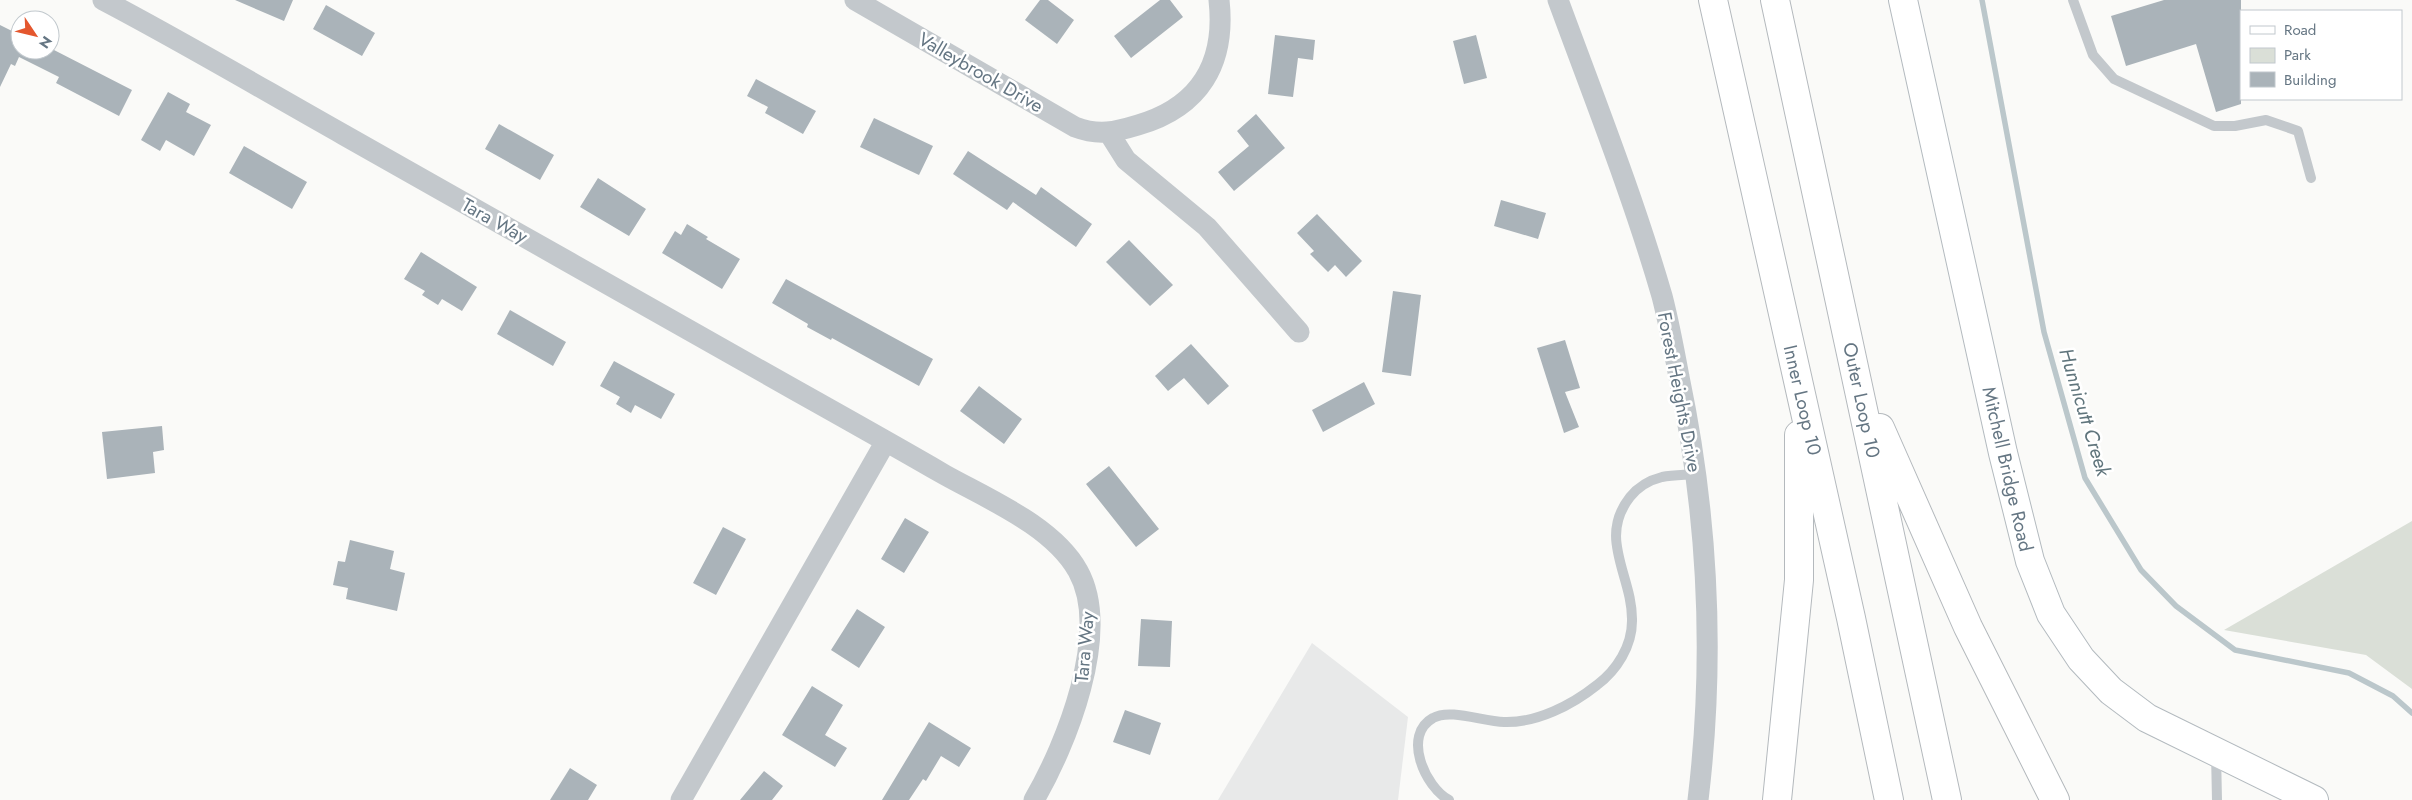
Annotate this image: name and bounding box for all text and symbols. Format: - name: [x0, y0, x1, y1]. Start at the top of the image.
- north arrow: [10, 10, 60, 60]
- legend: [2240, 10, 2402, 100]
- text: Road: [2284, 19, 2316, 41]
- street label: Valleybrook Drive: [913, 26, 1049, 119]
- text: N: [34, 32, 57, 53]
- text: Park: [2284, 44, 2311, 66]
- text: Building: [2284, 69, 2336, 91]
- street label: Tara Way: [457, 191, 533, 250]
- street label: Forest Heights Drive: [1651, 310, 1708, 475]
- street label: Outer Loop 10: [1836, 340, 1887, 460]
- street label: Inner Loop 10: [1777, 342, 1828, 458]
- water label: Hunnicutt Creek: [2051, 345, 2118, 481]
- street label: Mitchell Bridge Road: [1975, 384, 2040, 554]
- street label: Tara Way: [1068, 609, 1101, 684]

